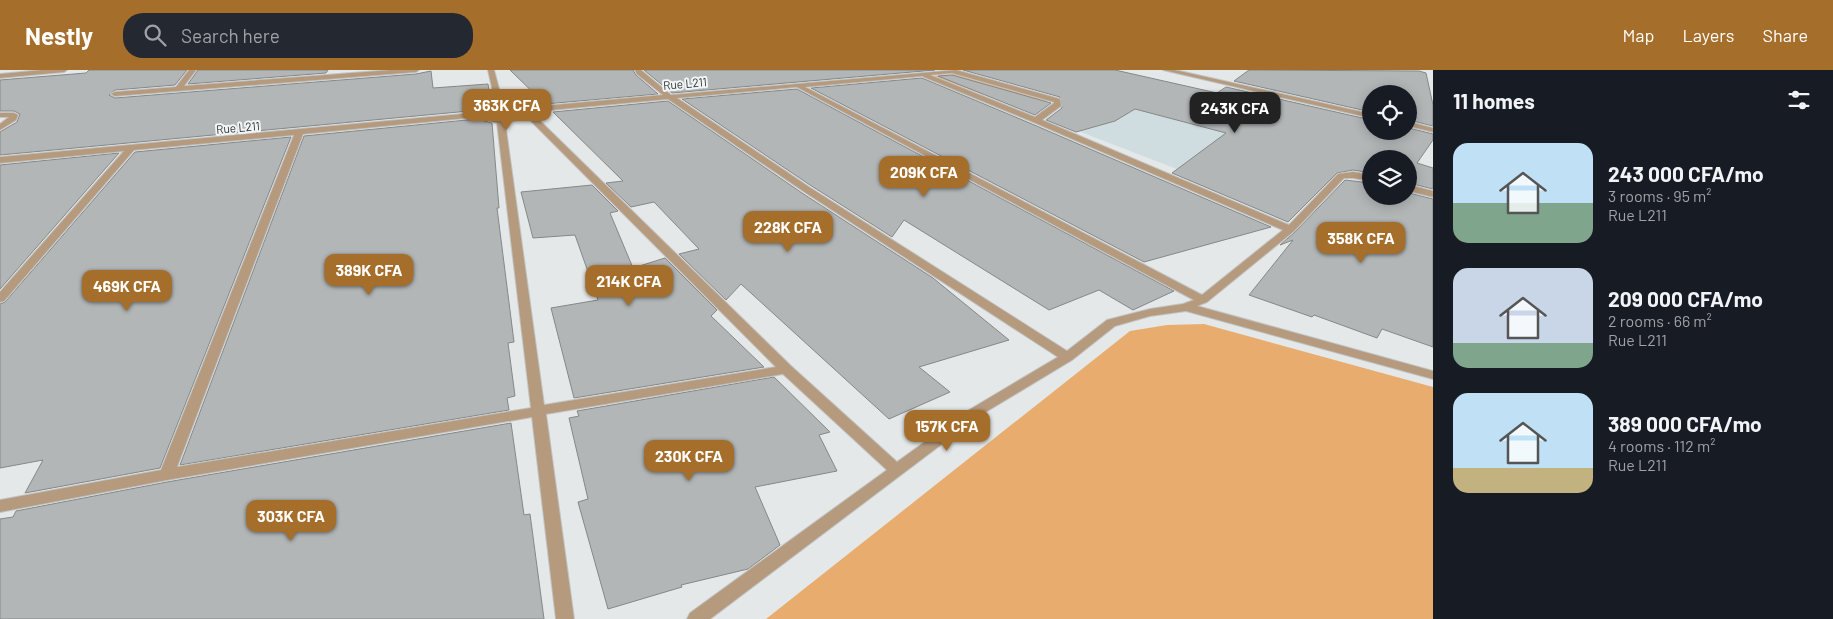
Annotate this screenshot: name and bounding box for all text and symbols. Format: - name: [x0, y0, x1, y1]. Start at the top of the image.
- search box: [123, 13, 473, 58]
- text: Nestly: [25, 21, 93, 50]
- icon: search: [141, 21, 169, 49]
- text: Search here: [181, 24, 280, 47]
- text: Map: [1622, 24, 1654, 46]
- text: Layers: [1682, 24, 1735, 46]
- text: Share: [1763, 24, 1808, 46]
- street label: Rue L211: [662, 74, 707, 92]
- map controls: [1362, 85, 1417, 205]
- button: locate: [1362, 85, 1417, 140]
- icon: filters: [1785, 86, 1813, 114]
- pin: 363K CFA: [455, 88, 559, 131]
- text: 11 homes: [1453, 88, 1535, 113]
- pin: 243K CFA: [1183, 92, 1287, 134]
- text: 363K CFA: [473, 95, 541, 114]
- text: 243K CFA: [1201, 98, 1269, 117]
- street label: Rue L211: [215, 118, 260, 136]
- button: layers: [1362, 150, 1417, 205]
- pin: 209K CFA: [872, 156, 976, 198]
- text: 243 000 CFA/mo: [1608, 161, 1764, 186]
- text: 209K CFA: [890, 162, 958, 181]
- icon: home: [1493, 163, 1553, 223]
- text: 3 rooms · 95 m²: [1608, 186, 1712, 205]
- text: Rue L211: [1608, 205, 1667, 224]
- pin: 228K CFA: [736, 210, 840, 253]
- text: 228K CFA: [754, 217, 822, 236]
- pin: 358K CFA: [1309, 222, 1413, 264]
- text: 358K CFA: [1327, 228, 1395, 247]
- pin: 389K CFA: [317, 254, 421, 296]
- text: 389K CFA: [335, 260, 403, 279]
- pin: 214K CFA: [577, 264, 681, 307]
- pin: 469K CFA: [75, 270, 179, 312]
- text: 214K CFA: [596, 271, 662, 290]
- text: 469K CFA: [93, 276, 161, 295]
- text: 209 000 CFA/mo: [1608, 286, 1763, 311]
- icon: home: [1493, 288, 1553, 348]
- text: 2 rooms · 66 m²: [1608, 311, 1712, 330]
- text: Rue L211: [1608, 330, 1667, 349]
- pin: 157K CFA: [895, 410, 999, 452]
- text: 389 000 CFA/mo: [1608, 411, 1762, 436]
- icon: home: [1493, 413, 1553, 473]
- text: 157K CFA: [915, 416, 979, 435]
- text: 4 rooms · 112 m²: [1608, 436, 1715, 455]
- pin: 230K CFA: [637, 440, 741, 482]
- text: 230K CFA: [655, 446, 723, 465]
- text: Rue L211: [1608, 455, 1667, 474]
- pin: 303K CFA: [239, 500, 343, 542]
- text: 303K CFA: [257, 506, 325, 525]

